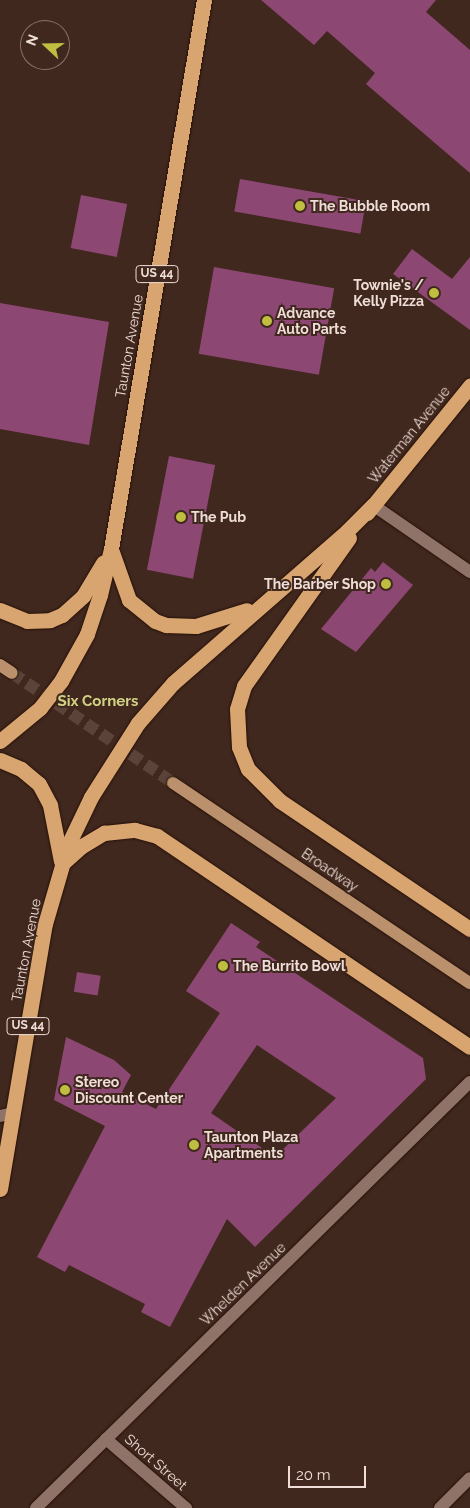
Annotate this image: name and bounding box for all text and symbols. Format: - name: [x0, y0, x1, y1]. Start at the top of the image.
- north arrow: [20, 20, 70, 70]
- text: N: [23, 32, 41, 48]
- place label: The Bubble Room: [310, 198, 430, 214]
- marker: The Bubble Room: [294, 200, 306, 212]
- road number: US 44: [134, 264, 180, 284]
- place label: Townie's / Kelly Pizza: [353, 277, 424, 310]
- marker: Townie's / Kelly Pizza: [428, 287, 440, 299]
- street label: Taunton Avenue: [112, 293, 146, 399]
- place label: Advance Auto Parts: [277, 305, 346, 338]
- marker: Advance Auto Parts: [261, 315, 273, 327]
- street label: Waterman Avenue: [365, 383, 453, 487]
- place label: The Pub: [191, 509, 246, 525]
- marker: The Pub: [175, 511, 187, 523]
- place label: The Barber Shop: [264, 576, 376, 592]
- marker: The Barber Shop: [380, 578, 392, 590]
- district label: Six Corners: [58, 693, 138, 711]
- street label: Broadway: [298, 845, 362, 895]
- street label: Taunton Avenue: [8, 897, 44, 1003]
- place label: The Burrito Bowl: [233, 958, 345, 974]
- marker: The Burrito Bowl: [217, 960, 229, 972]
- road number: US 44: [5, 1016, 50, 1036]
- place label: Stereo Discount Center: [75, 1074, 183, 1106]
- marker: Stereo Discount Center: [59, 1084, 71, 1096]
- place label: Taunton Plaza Apartments: [204, 1129, 298, 1162]
- marker: Taunton Plaza Apartments: [188, 1139, 200, 1151]
- street label: Whelden Avenue: [197, 1239, 289, 1329]
- street label: Short Street: [121, 1430, 191, 1494]
- scale bar: [290, 1456, 368, 1488]
- text: 20 m: [296, 1466, 331, 1484]

